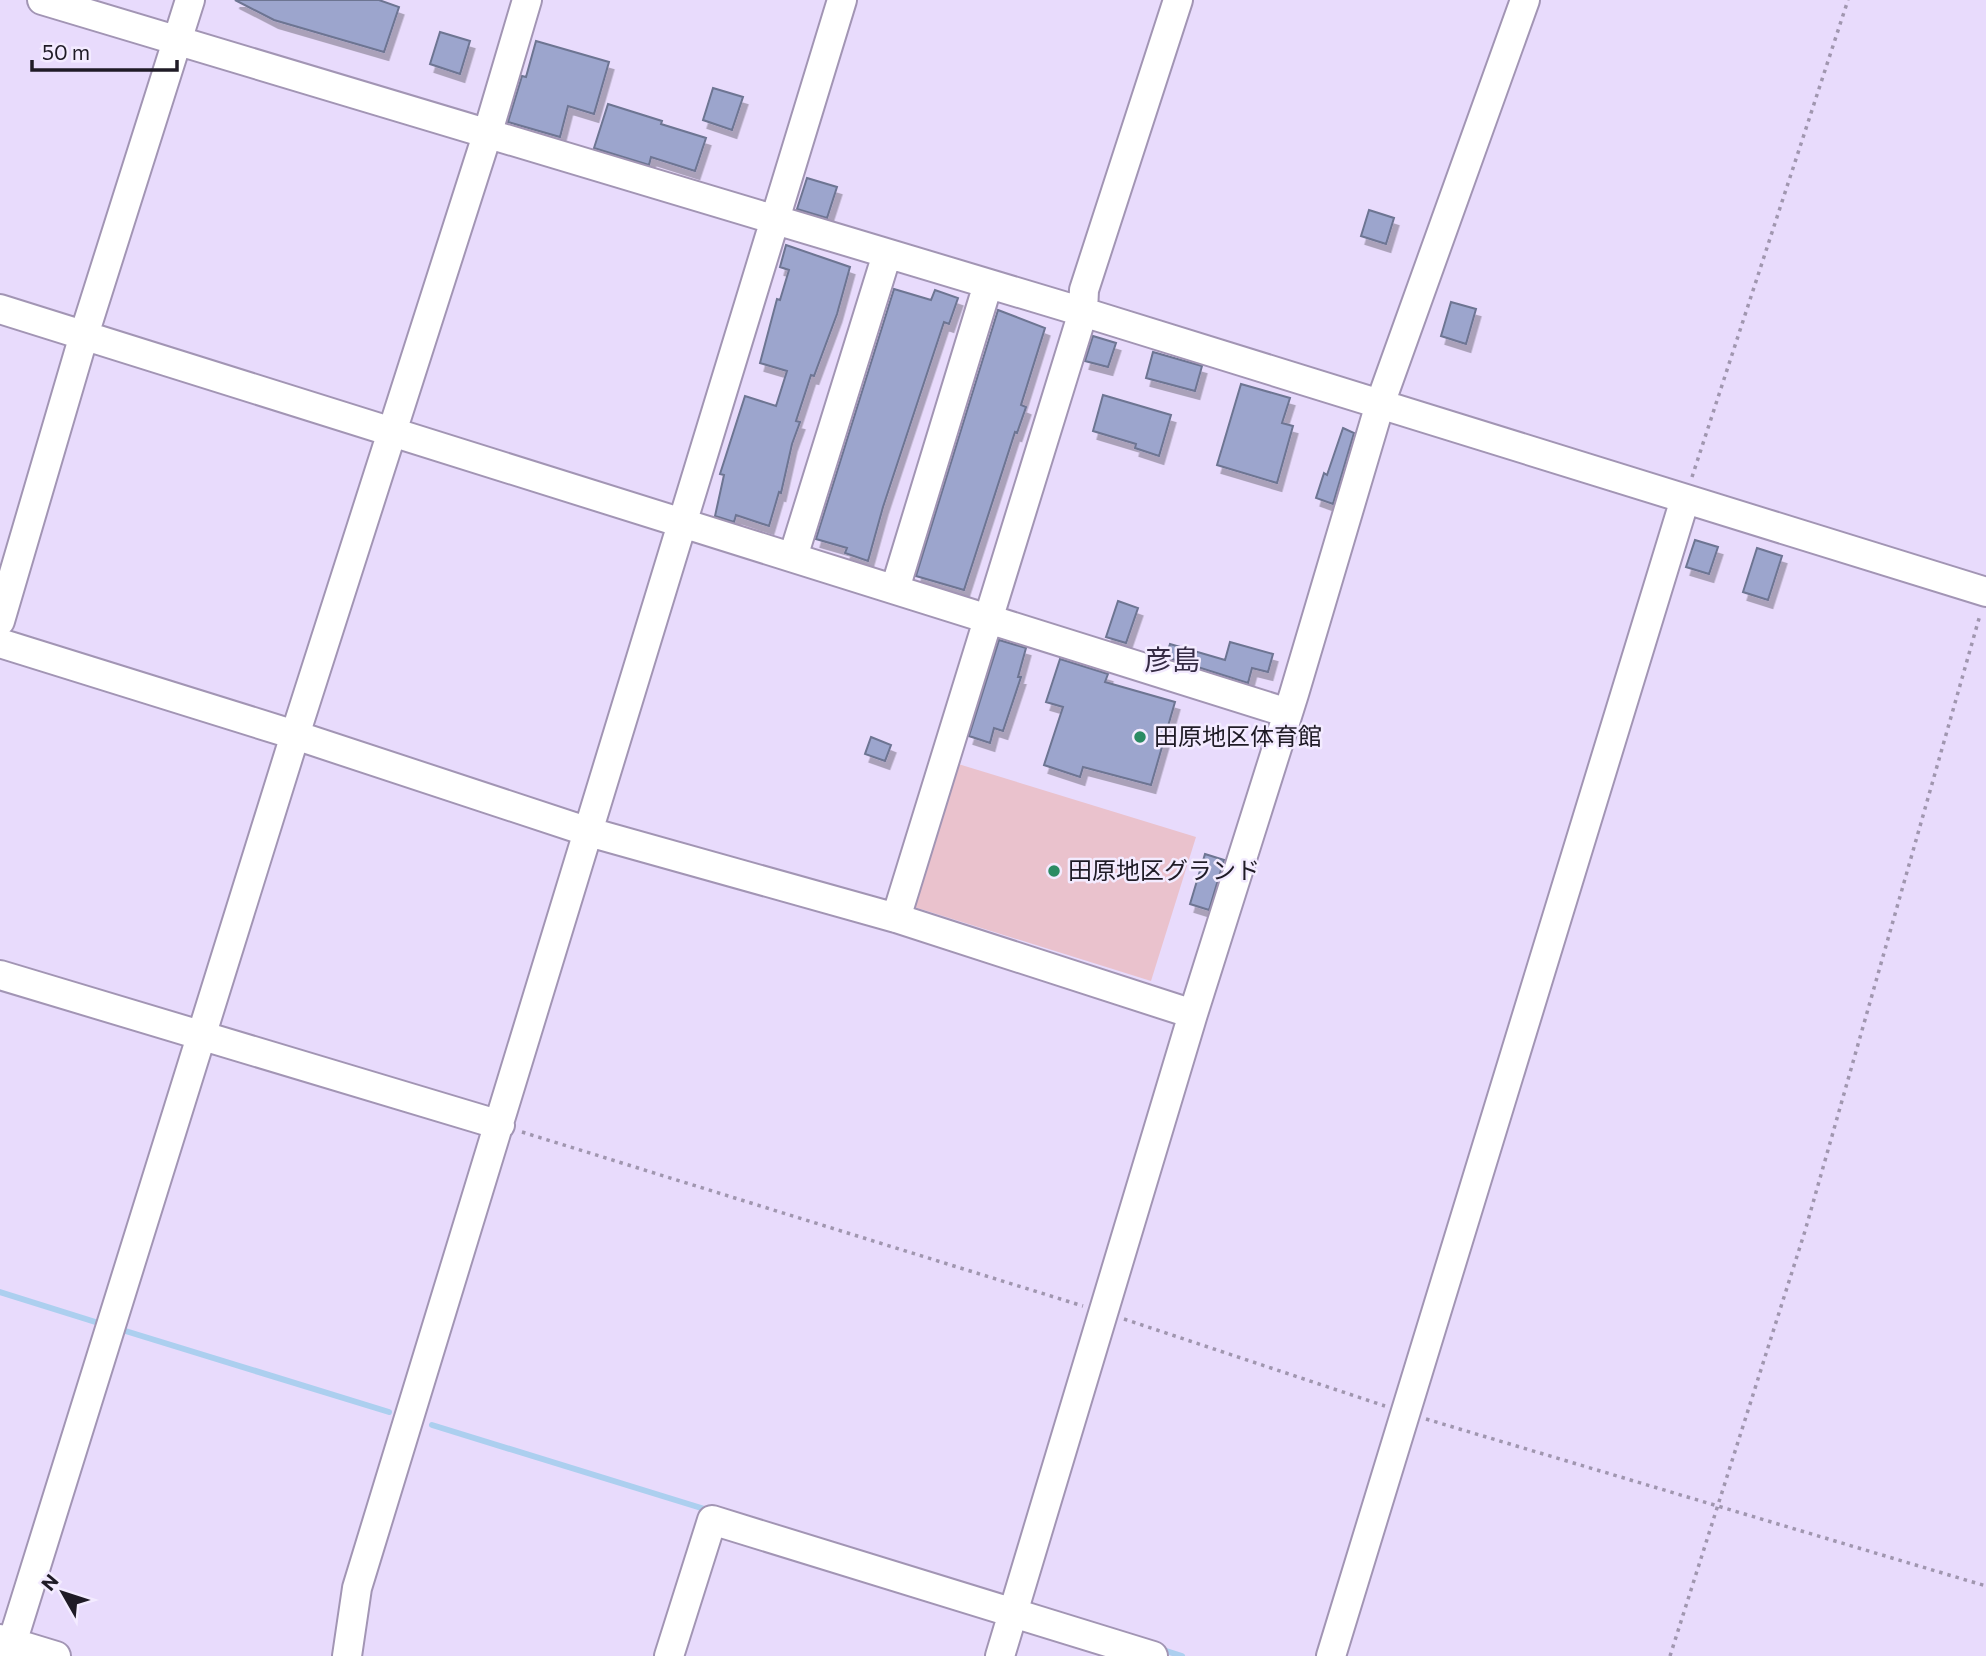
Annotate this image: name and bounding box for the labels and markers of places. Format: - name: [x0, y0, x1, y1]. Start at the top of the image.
- place label: 田原地区体育館: [1154, 721, 1322, 750]
- marker: 田原地区体育館: [1132, 729, 1148, 745]
- place label: 田原地区グランド: [1068, 855, 1260, 884]
- marker: 田原地区グランド: [1046, 863, 1062, 879]

